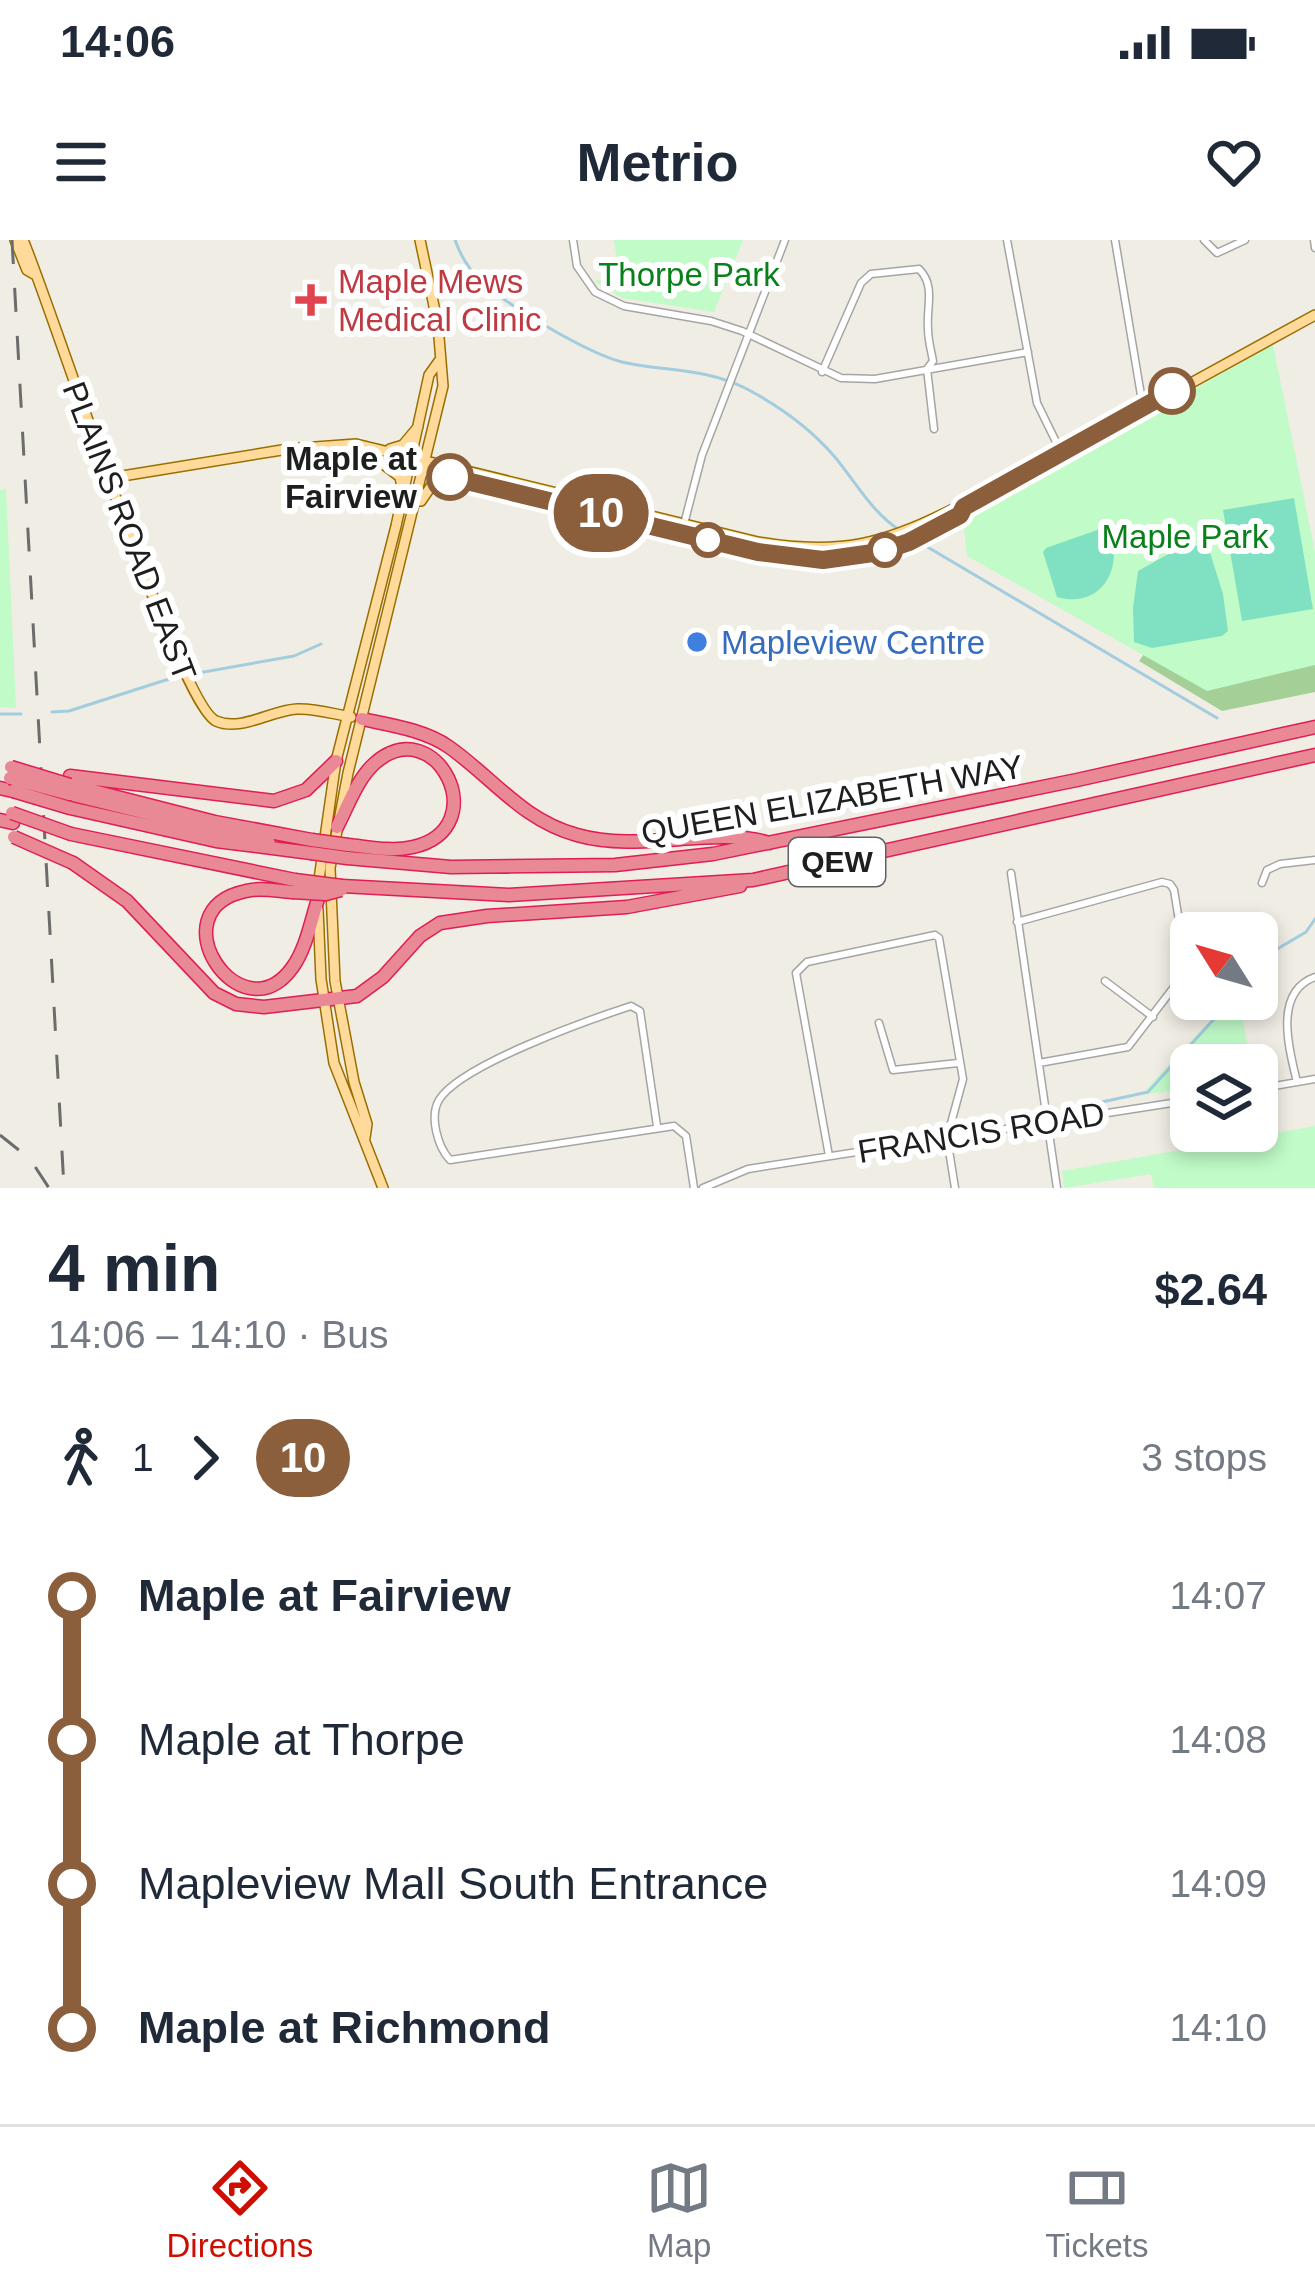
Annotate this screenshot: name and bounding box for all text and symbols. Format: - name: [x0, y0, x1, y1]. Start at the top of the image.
- text: 14:06: [60, 16, 175, 67]
- icon: menu: [48, 129, 114, 195]
- icon: heart: [1201, 129, 1267, 195]
- text: Metrio: [577, 132, 739, 192]
- park label: Thorpe Park: [598, 256, 780, 293]
- place label: Maple Mews Medical Clinic: [338, 263, 542, 338]
- marker: Maple Mews Medical Clinic: [295, 284, 327, 316]
- unlabelled marker: [1150, 369, 1194, 413]
- street label: PLAINS ROAD EAST: [55, 376, 204, 686]
- place label: Maple at Fairview: [285, 440, 417, 515]
- marker: Maple at Fairview: [428, 455, 472, 499]
- line badge: 10: [547, 474, 655, 552]
- text: 10: [578, 489, 624, 536]
- park label: Maple Park: [1102, 518, 1269, 555]
- unlabelled marker: [692, 524, 724, 556]
- unlabelled marker: [869, 534, 901, 566]
- place label: Mapleview Centre: [721, 624, 985, 661]
- marker: Mapleview Centre: [684, 629, 710, 655]
- street label: QUEEN ELIZABETH WAY: [638, 748, 1026, 851]
- road number: QEW: [789, 838, 885, 886]
- north arrow: [1170, 912, 1278, 1020]
- map controls: [1170, 912, 1278, 1152]
- button: layers: [1170, 1044, 1278, 1152]
- street label: FRANCIS ROAD: [855, 1095, 1107, 1170]
- text: 4 min: [48, 1231, 220, 1305]
- text: $2.64: [1154, 1264, 1267, 1315]
- text: 14:06 – 14:10 · Bus: [48, 1313, 388, 1356]
- icon: walk: [48, 1425, 114, 1491]
- icon: forward: [172, 1425, 238, 1491]
- text: 10: [280, 1434, 326, 1481]
- text: 1: [132, 1436, 154, 1479]
- text: 3 stops: [1141, 1436, 1267, 1479]
- text: Maple at Fairview: [138, 1570, 511, 1621]
- text: 14:07: [1169, 1574, 1267, 1617]
- text: Maple at Thorpe: [138, 1714, 465, 1765]
- text: 14:08: [1169, 1718, 1267, 1761]
- text: Mapleview Mall South Entrance: [138, 1858, 768, 1909]
- text: 14:09: [1169, 1862, 1267, 1905]
- text: Maple at Richmond: [138, 2002, 551, 2053]
- text: 14:10: [1169, 2006, 1267, 2049]
- tab: Directions: [166, 2155, 313, 2265]
- tab: Map: [646, 2155, 712, 2265]
- tab: Tickets: [1045, 2155, 1148, 2265]

